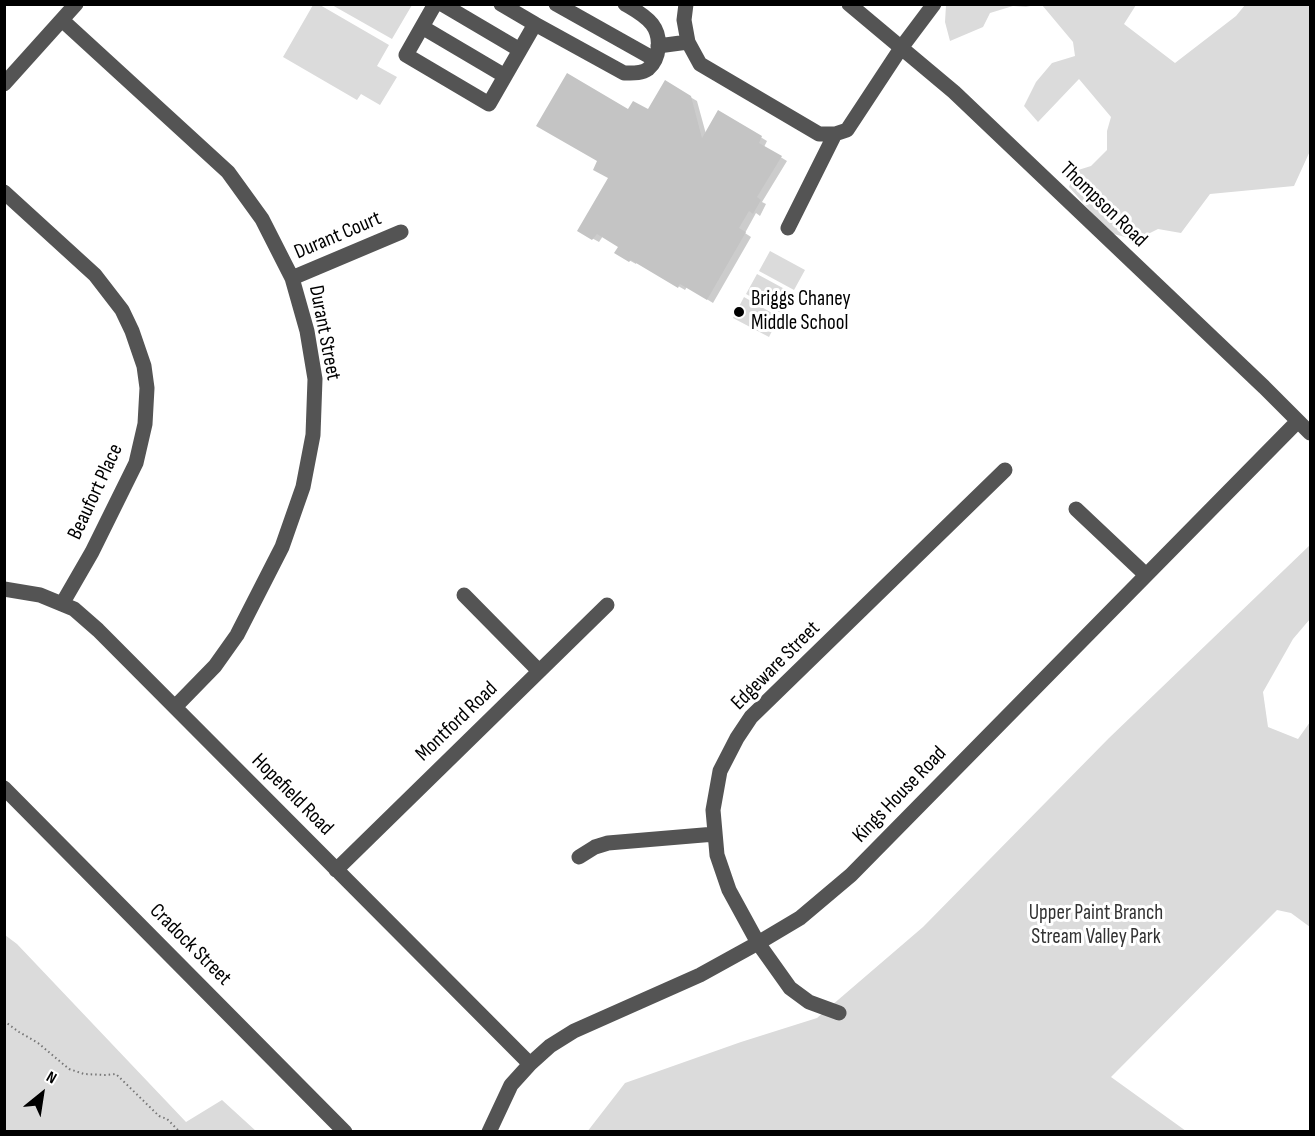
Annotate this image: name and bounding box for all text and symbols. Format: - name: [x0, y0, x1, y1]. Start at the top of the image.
- street label: Thompson Road: [1054, 157, 1152, 253]
- street label: Durant Court: [291, 206, 385, 266]
- street label: Durant Street: [302, 283, 346, 383]
- place label: Briggs Chaney Middle School: [751, 287, 851, 337]
- marker: Briggs Chaney Middle School: [732, 305, 746, 319]
- street label: Beaufort Place: [63, 440, 129, 544]
- street label: Edgeware Street: [726, 616, 826, 716]
- street label: Montford Road: [411, 677, 503, 767]
- street label: Kings House Road: [848, 742, 952, 848]
- street label: Hopefield Road: [246, 749, 338, 841]
- street label: Cradock Street: [144, 899, 236, 991]
- park label: Upper Paint Branch Stream Valley Park: [1029, 901, 1163, 951]
- north arrow: [12, 1064, 72, 1124]
- text: N: [43, 1068, 60, 1088]

